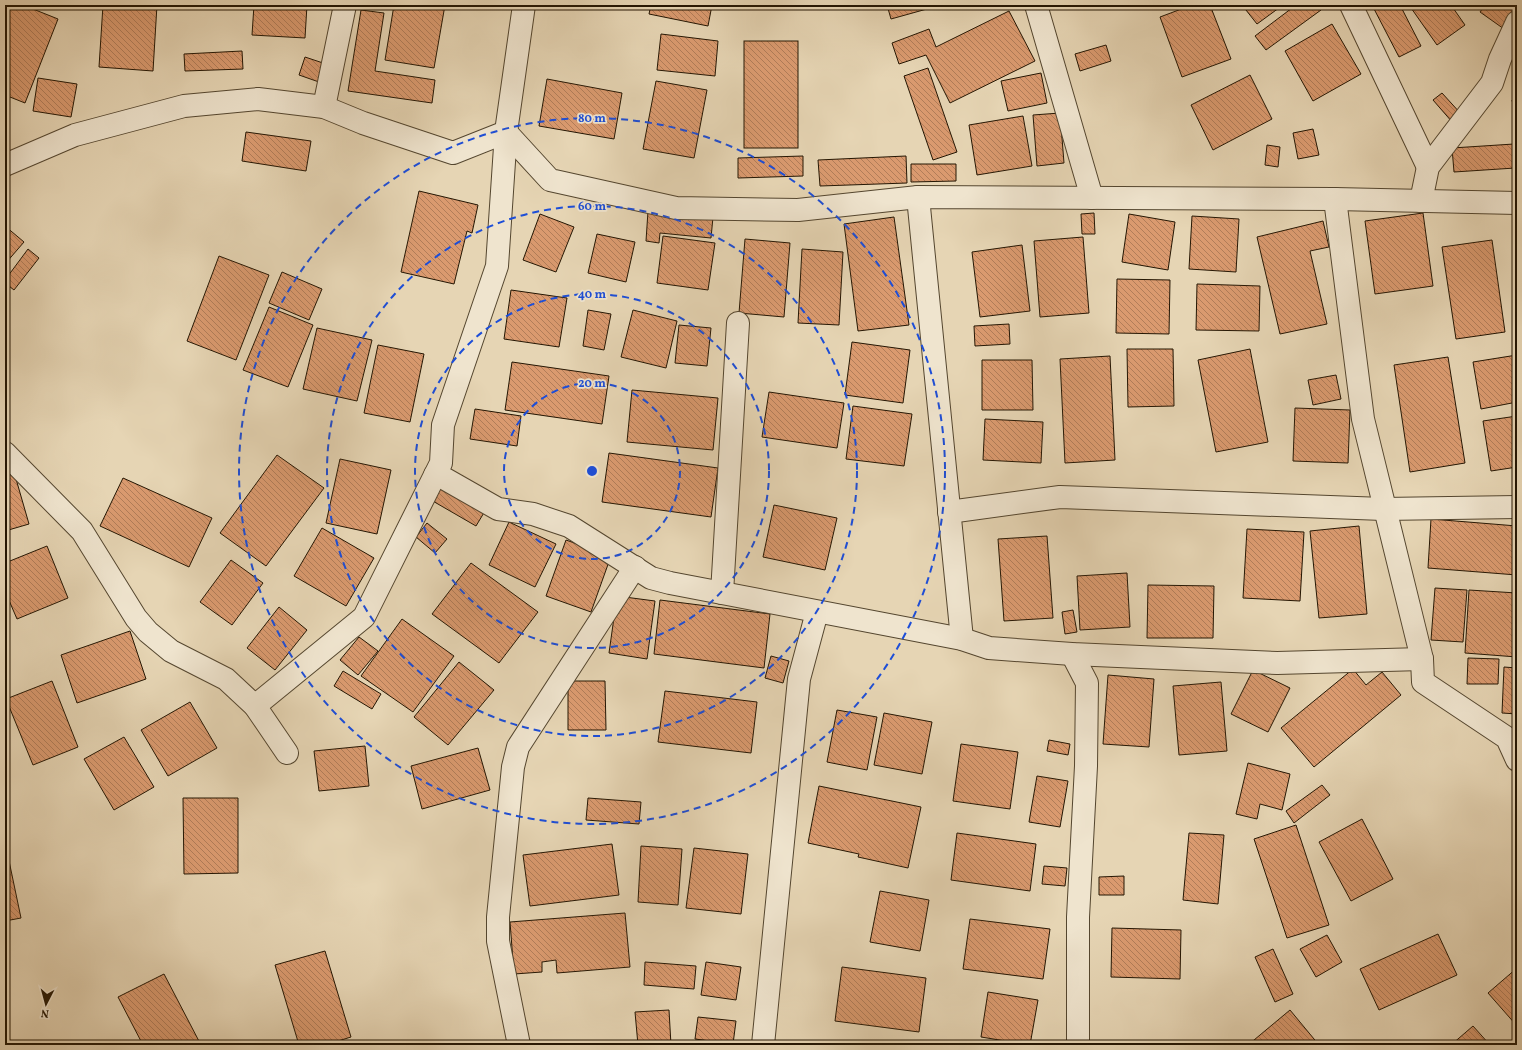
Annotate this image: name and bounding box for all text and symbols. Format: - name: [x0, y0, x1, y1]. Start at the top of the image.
- text: 80 m: [578, 111, 606, 127]
- text: 60 m: [578, 199, 606, 215]
- text: 40 m: [578, 287, 607, 303]
- text: 20 m: [578, 376, 606, 392]
- centre of rings: [585, 464, 599, 478]
- north arrow: [26, 984, 66, 1024]
- text: N: [40, 1005, 50, 1020]

